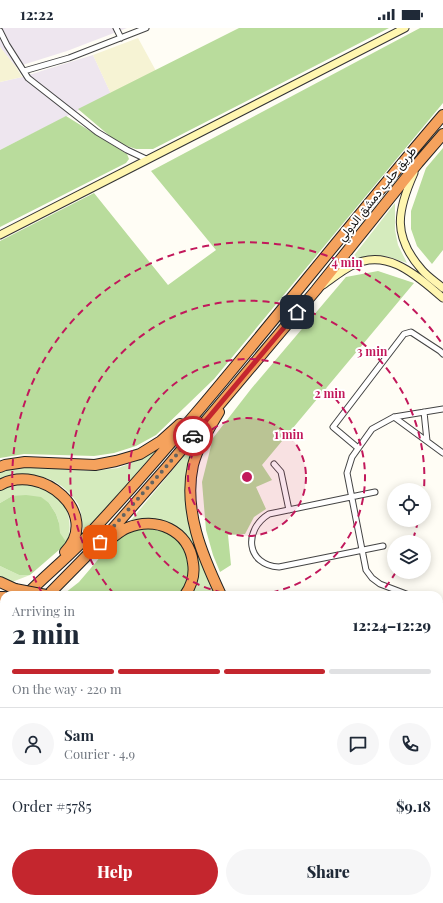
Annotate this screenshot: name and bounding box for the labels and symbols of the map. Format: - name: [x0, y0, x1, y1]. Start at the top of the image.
- street label: طريق حلب دمشق الدولي: [333, 143, 422, 246]
- text: 4 min: [331, 254, 363, 270]
- pin: [280, 295, 314, 329]
- text: 3 min: [357, 343, 388, 359]
- text: 2 min: [315, 385, 346, 401]
- courier: [173, 416, 213, 456]
- text: 1 min: [274, 426, 304, 442]
- centre of rings: [240, 470, 254, 484]
- pin: [83, 525, 117, 559]

